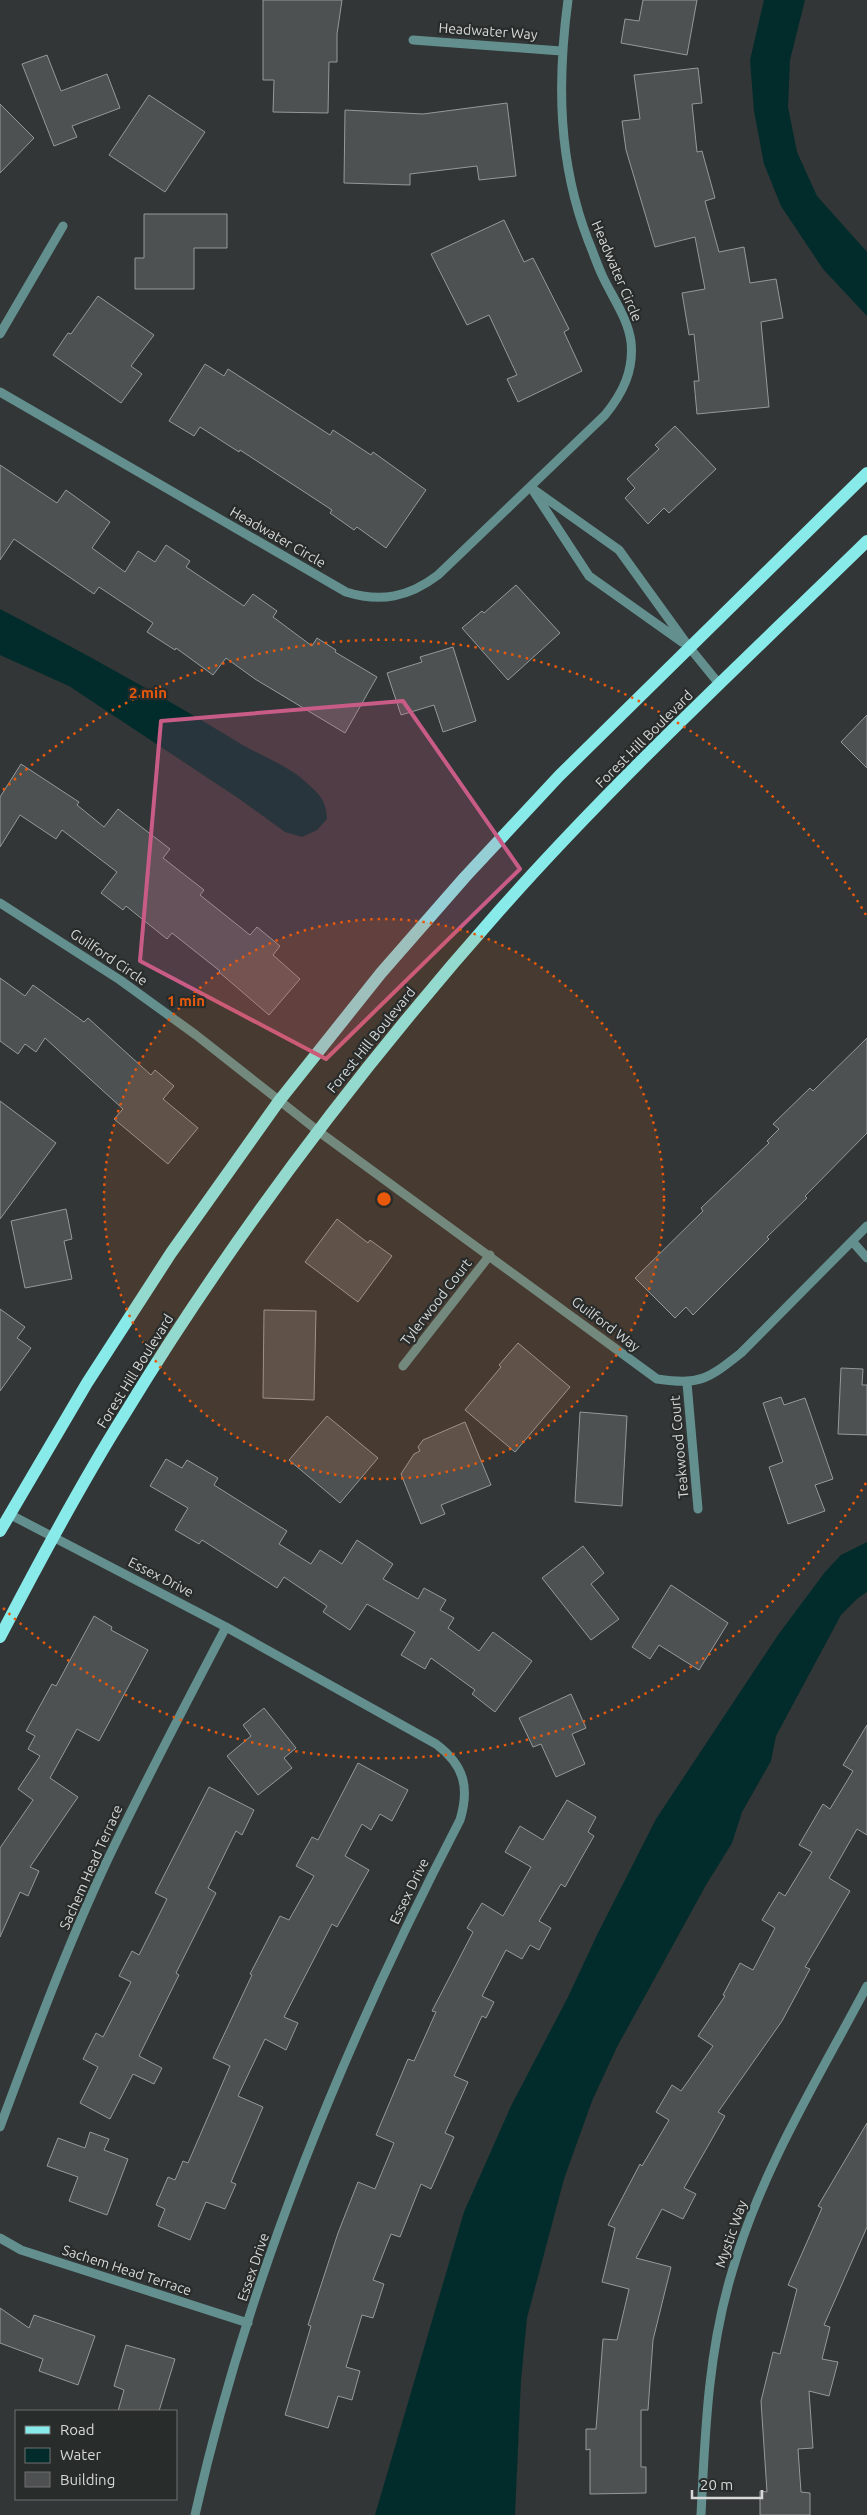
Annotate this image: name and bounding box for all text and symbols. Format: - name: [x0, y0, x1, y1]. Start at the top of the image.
- street label: Headwater Way: [438, 20, 538, 42]
- street label: Headwater Circle: [589, 218, 645, 324]
- street label: Headwater Circle: [227, 503, 329, 571]
- text: 2 min: [129, 684, 167, 701]
- street label: Forest Hill Boulevard: [592, 687, 696, 791]
- street label: Guilford Circle: [67, 925, 151, 989]
- street label: Forest Hill Boulevard: [324, 984, 418, 1096]
- text: 1 min: [167, 992, 205, 1009]
- centre of rings: [375, 1190, 393, 1208]
- street label: Tylerwood Court: [397, 1255, 475, 1348]
- street label: Guilford Way: [569, 1293, 643, 1355]
- street label: Forest Hill Boulevard: [94, 1311, 176, 1431]
- street label: Teakwood Court: [666, 1394, 691, 1499]
- street label: Essex Drive: [126, 1554, 196, 1600]
- street label: Sachem Head Terrace: [56, 1802, 126, 1932]
- street label: Essex Drive: [386, 1856, 432, 1926]
- street label: Mystic Way: [712, 2198, 750, 2270]
- street label: Essex Drive: [234, 2231, 272, 2303]
- street label: Sachem Head Terrace: [60, 2242, 194, 2298]
- legend: [15, 2410, 178, 2500]
- text: Road: [60, 2421, 95, 2438]
- text: Water: [60, 2446, 101, 2463]
- scale bar: [692, 2468, 762, 2500]
- text: Building: [60, 2471, 115, 2488]
- text: 20 m: [700, 2476, 733, 2493]

